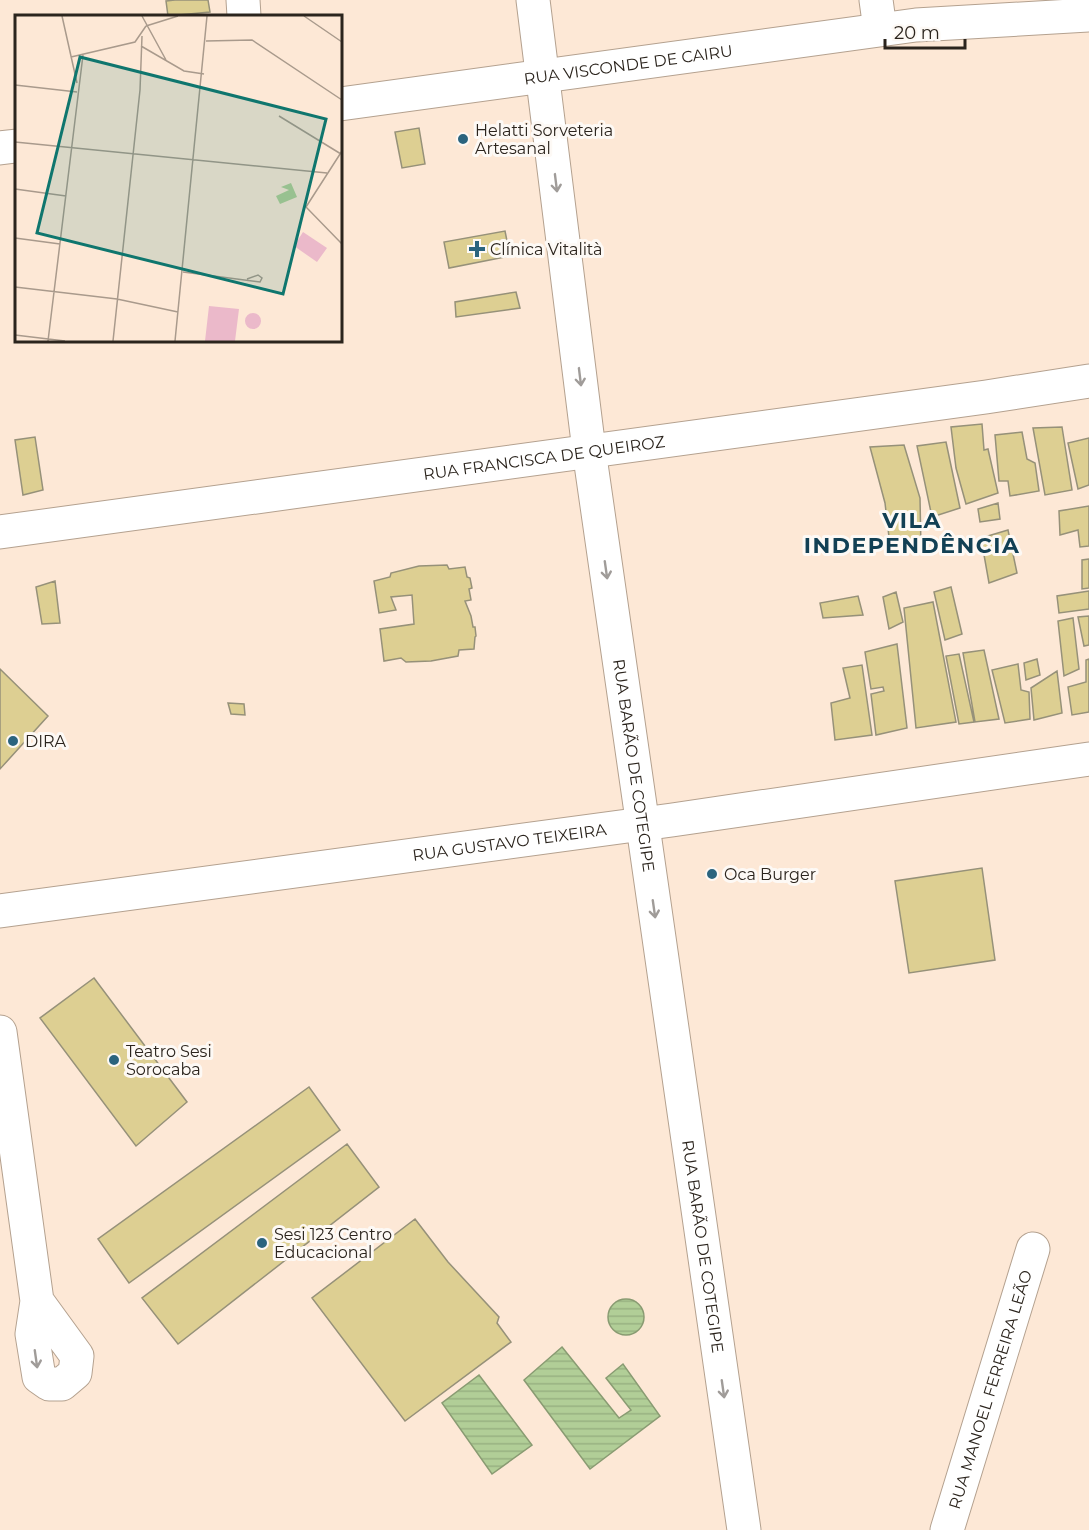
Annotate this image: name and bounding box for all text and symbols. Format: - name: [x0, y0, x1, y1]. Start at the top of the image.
- scale bar: [885, 12, 964, 50]
- inset map: [15, 15, 342, 342]
- text: 20 m: [894, 22, 940, 44]
- street label: RUA VISCONDE DE CAIRU: [523, 41, 734, 88]
- place label: Helatti Sorveteria Artesanal: [475, 121, 613, 158]
- marker: Helatti Sorveteria Artesanal: [456, 132, 470, 146]
- one-way arrow: [551, 173, 562, 192]
- marker: Clínica Vitalità: [468, 240, 486, 258]
- place label: Clínica Vitalità: [490, 240, 602, 259]
- one-way arrow: [575, 366, 586, 386]
- street label: RUA FRANCISCA DE QUEIROZ: [422, 432, 666, 483]
- district label: VILA INDEPENDÊNCIA: [804, 507, 1020, 559]
- one-way arrow: [600, 559, 611, 579]
- street label: RUA BARÃO DE COTEGIPE: [610, 658, 659, 873]
- place label: DIRA: [25, 732, 67, 751]
- marker: DIRA: [6, 734, 20, 748]
- street label: RUA GUSTAVO TEIXEIRA: [411, 819, 608, 865]
- place label: Oca Burger: [724, 865, 816, 884]
- marker: Oca Burger: [705, 867, 719, 881]
- one-way arrow: [648, 898, 659, 918]
- place label: Teatro Sesi Sorocaba: [126, 1042, 212, 1079]
- marker: Teatro Sesi Sorocaba: [107, 1053, 121, 1067]
- street label: RUA BARÃO DE COTEGIPE: [679, 1139, 728, 1354]
- place label: Sesi 123 Centro Educacional: [274, 1225, 392, 1262]
- marker: Sesi 123 Centro Educacional: [255, 1236, 269, 1250]
- street label: RUA MANOEL FERREIRA LEÃO: [944, 1268, 1036, 1511]
- one-way arrow: [31, 1349, 42, 1369]
- one-way arrow: [718, 1378, 729, 1398]

